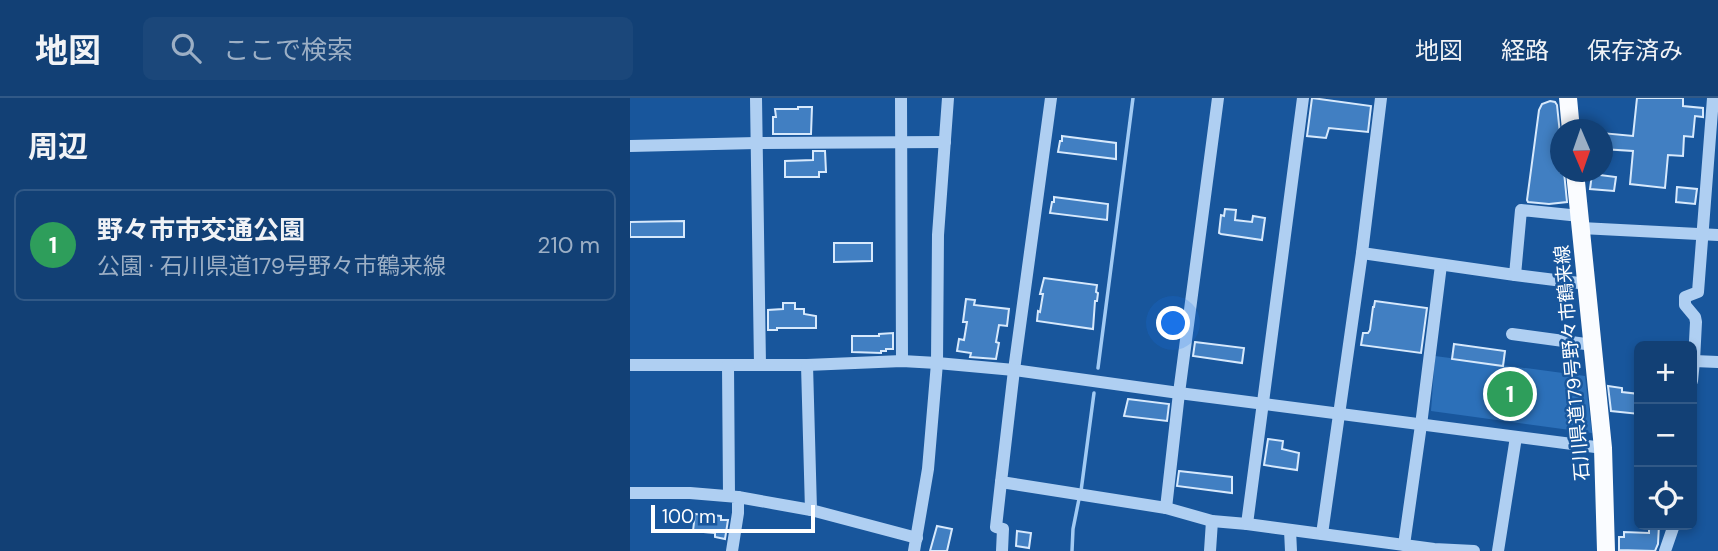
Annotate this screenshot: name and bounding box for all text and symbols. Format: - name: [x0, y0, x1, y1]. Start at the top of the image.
- search box: [143, 17, 633, 80]
- text: 地図: [35, 29, 101, 72]
- icon: search: [167, 29, 205, 67]
- text: ここで検索: [223, 33, 353, 67]
- text: 地図: [1415, 35, 1463, 66]
- text: 経路: [1501, 35, 1549, 66]
- text: 保存済み: [1587, 35, 1683, 66]
- north arrow: [1550, 119, 1613, 182]
- text: 周辺: [28, 127, 88, 166]
- text: 野々市市交通公園: [97, 213, 305, 247]
- text: 1: [49, 230, 57, 260]
- text: 210 m: [537, 230, 600, 260]
- street label: 石川県道179号野々市鶴来線: [1549, 244, 1595, 482]
- text: 公園 · 石川県道179号野々市鶴来線: [97, 251, 446, 281]
- your location: [1156, 306, 1190, 340]
- map controls: [1634, 341, 1697, 530]
- button: +: [1634, 341, 1697, 404]
- pin: 1: [1487, 368, 1533, 420]
- button: −: [1634, 404, 1697, 467]
- button: locate: [1634, 467, 1697, 530]
- scale bar: [651, 502, 816, 534]
- text: 100 m: [662, 504, 716, 529]

